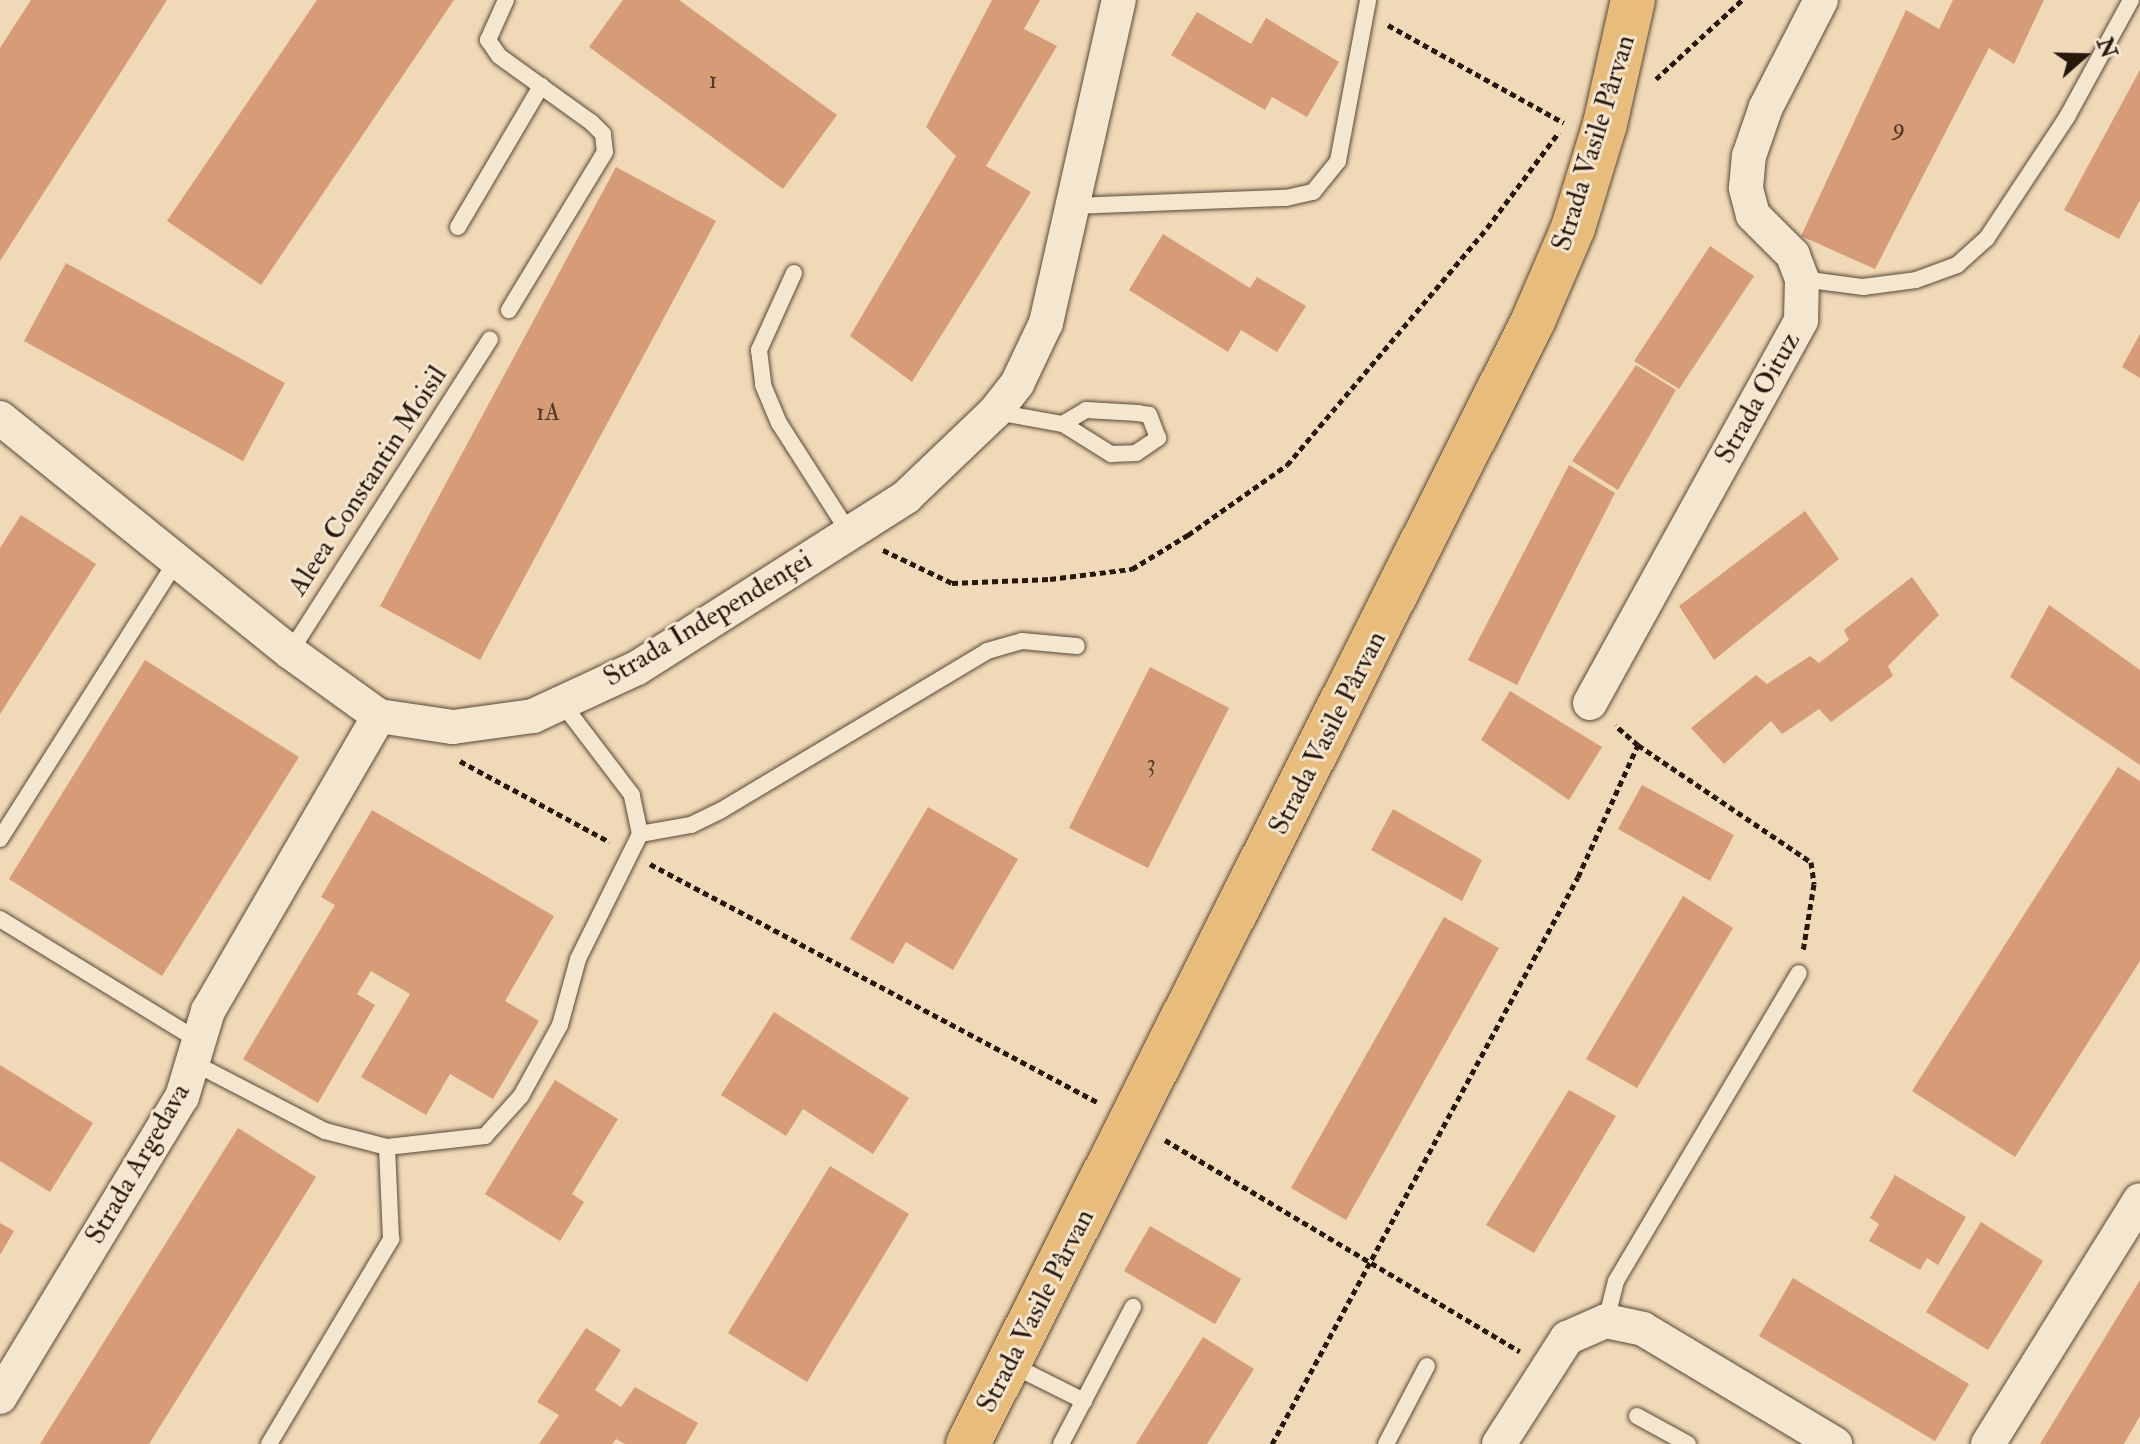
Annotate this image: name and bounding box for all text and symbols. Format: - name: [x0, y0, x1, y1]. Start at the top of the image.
- north arrow: [2044, 16, 2124, 96]
- street label: Strada Vasile Pârvan: [1545, 31, 1643, 255]
- text: N: [2090, 34, 2123, 62]
- house number: 1: [709, 67, 717, 95]
- house number: 9: [1893, 114, 1905, 142]
- street label: Strada Oituz: [1708, 326, 1808, 470]
- street label: Aleea Constantin Moisil: [281, 360, 455, 602]
- house number: 1A: [536, 399, 560, 427]
- street label: Strada Independenței: [598, 543, 818, 695]
- street label: Strada Vasile Pârvan: [1262, 625, 1394, 841]
- house number: 3: [1146, 750, 1156, 778]
- street label: Strada Argedava: [79, 1078, 197, 1250]
- street label: Strada Vasile Pârvan: [970, 1203, 1102, 1419]

